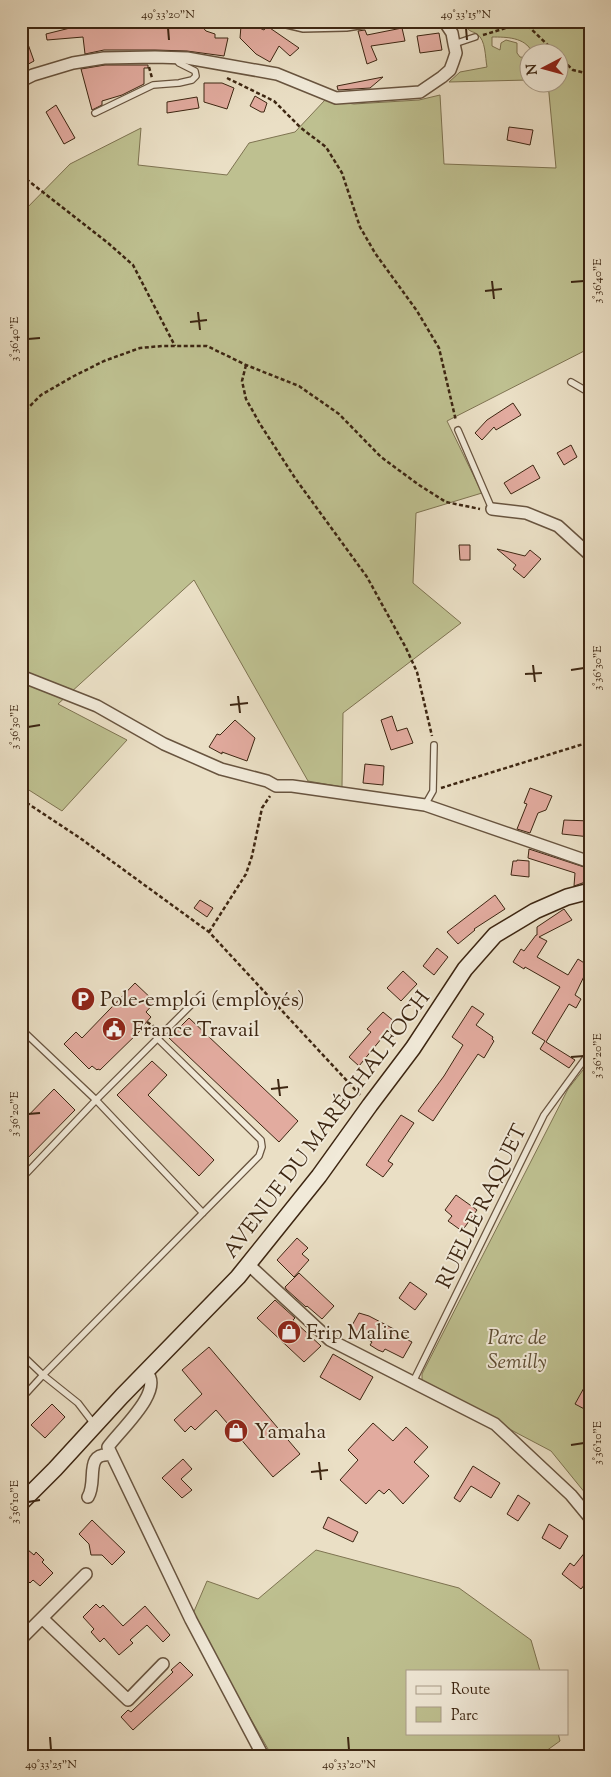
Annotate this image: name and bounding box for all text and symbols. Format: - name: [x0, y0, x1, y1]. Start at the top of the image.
- text: 49°33'20"N: [141, 6, 195, 24]
- text: 49°33'15"N: [441, 6, 492, 24]
- north arrow: [518, 42, 568, 92]
- text: N: [523, 63, 544, 76]
- text: 3°36'40"E: [589, 258, 607, 303]
- text: 3°36'40"E: [6, 316, 24, 361]
- text: 3°36'30"E: [589, 645, 607, 690]
- text: 3°36'30"E: [6, 704, 24, 749]
- street label: AVENUE DU MARÉCHAL FOCH: [217, 985, 438, 1265]
- parking icon: Pole-emploi (employés): [70, 986, 96, 1012]
- place label: Pole-emploi (employés): [100, 986, 305, 1016]
- public building icon: France Travail: [101, 1016, 127, 1042]
- place label: France Travail: [132, 1016, 260, 1046]
- text: 3°36'20"E: [589, 1032, 607, 1079]
- text: 3°36'20"E: [6, 1090, 24, 1137]
- street label: RUELLE RAQUET: [430, 1119, 536, 1294]
- shop icon: Frip Maline: [276, 1319, 302, 1345]
- place label: Frip Maline: [306, 1319, 410, 1349]
- park label: Parc de Semilly: [487, 1324, 547, 1378]
- shop icon: Yamaha: [223, 1418, 249, 1444]
- place label: Yamaha: [254, 1418, 327, 1448]
- text: 3°36'10"E: [589, 1420, 607, 1465]
- text: 3°36'10"E: [6, 1479, 24, 1524]
- legend: [406, 1670, 568, 1734]
- text: Route: [451, 1680, 490, 1701]
- text: Parc: [451, 1706, 479, 1727]
- text: 49°33'25"N: [25, 1756, 77, 1774]
- text: 49°33'20"N: [322, 1756, 376, 1774]

